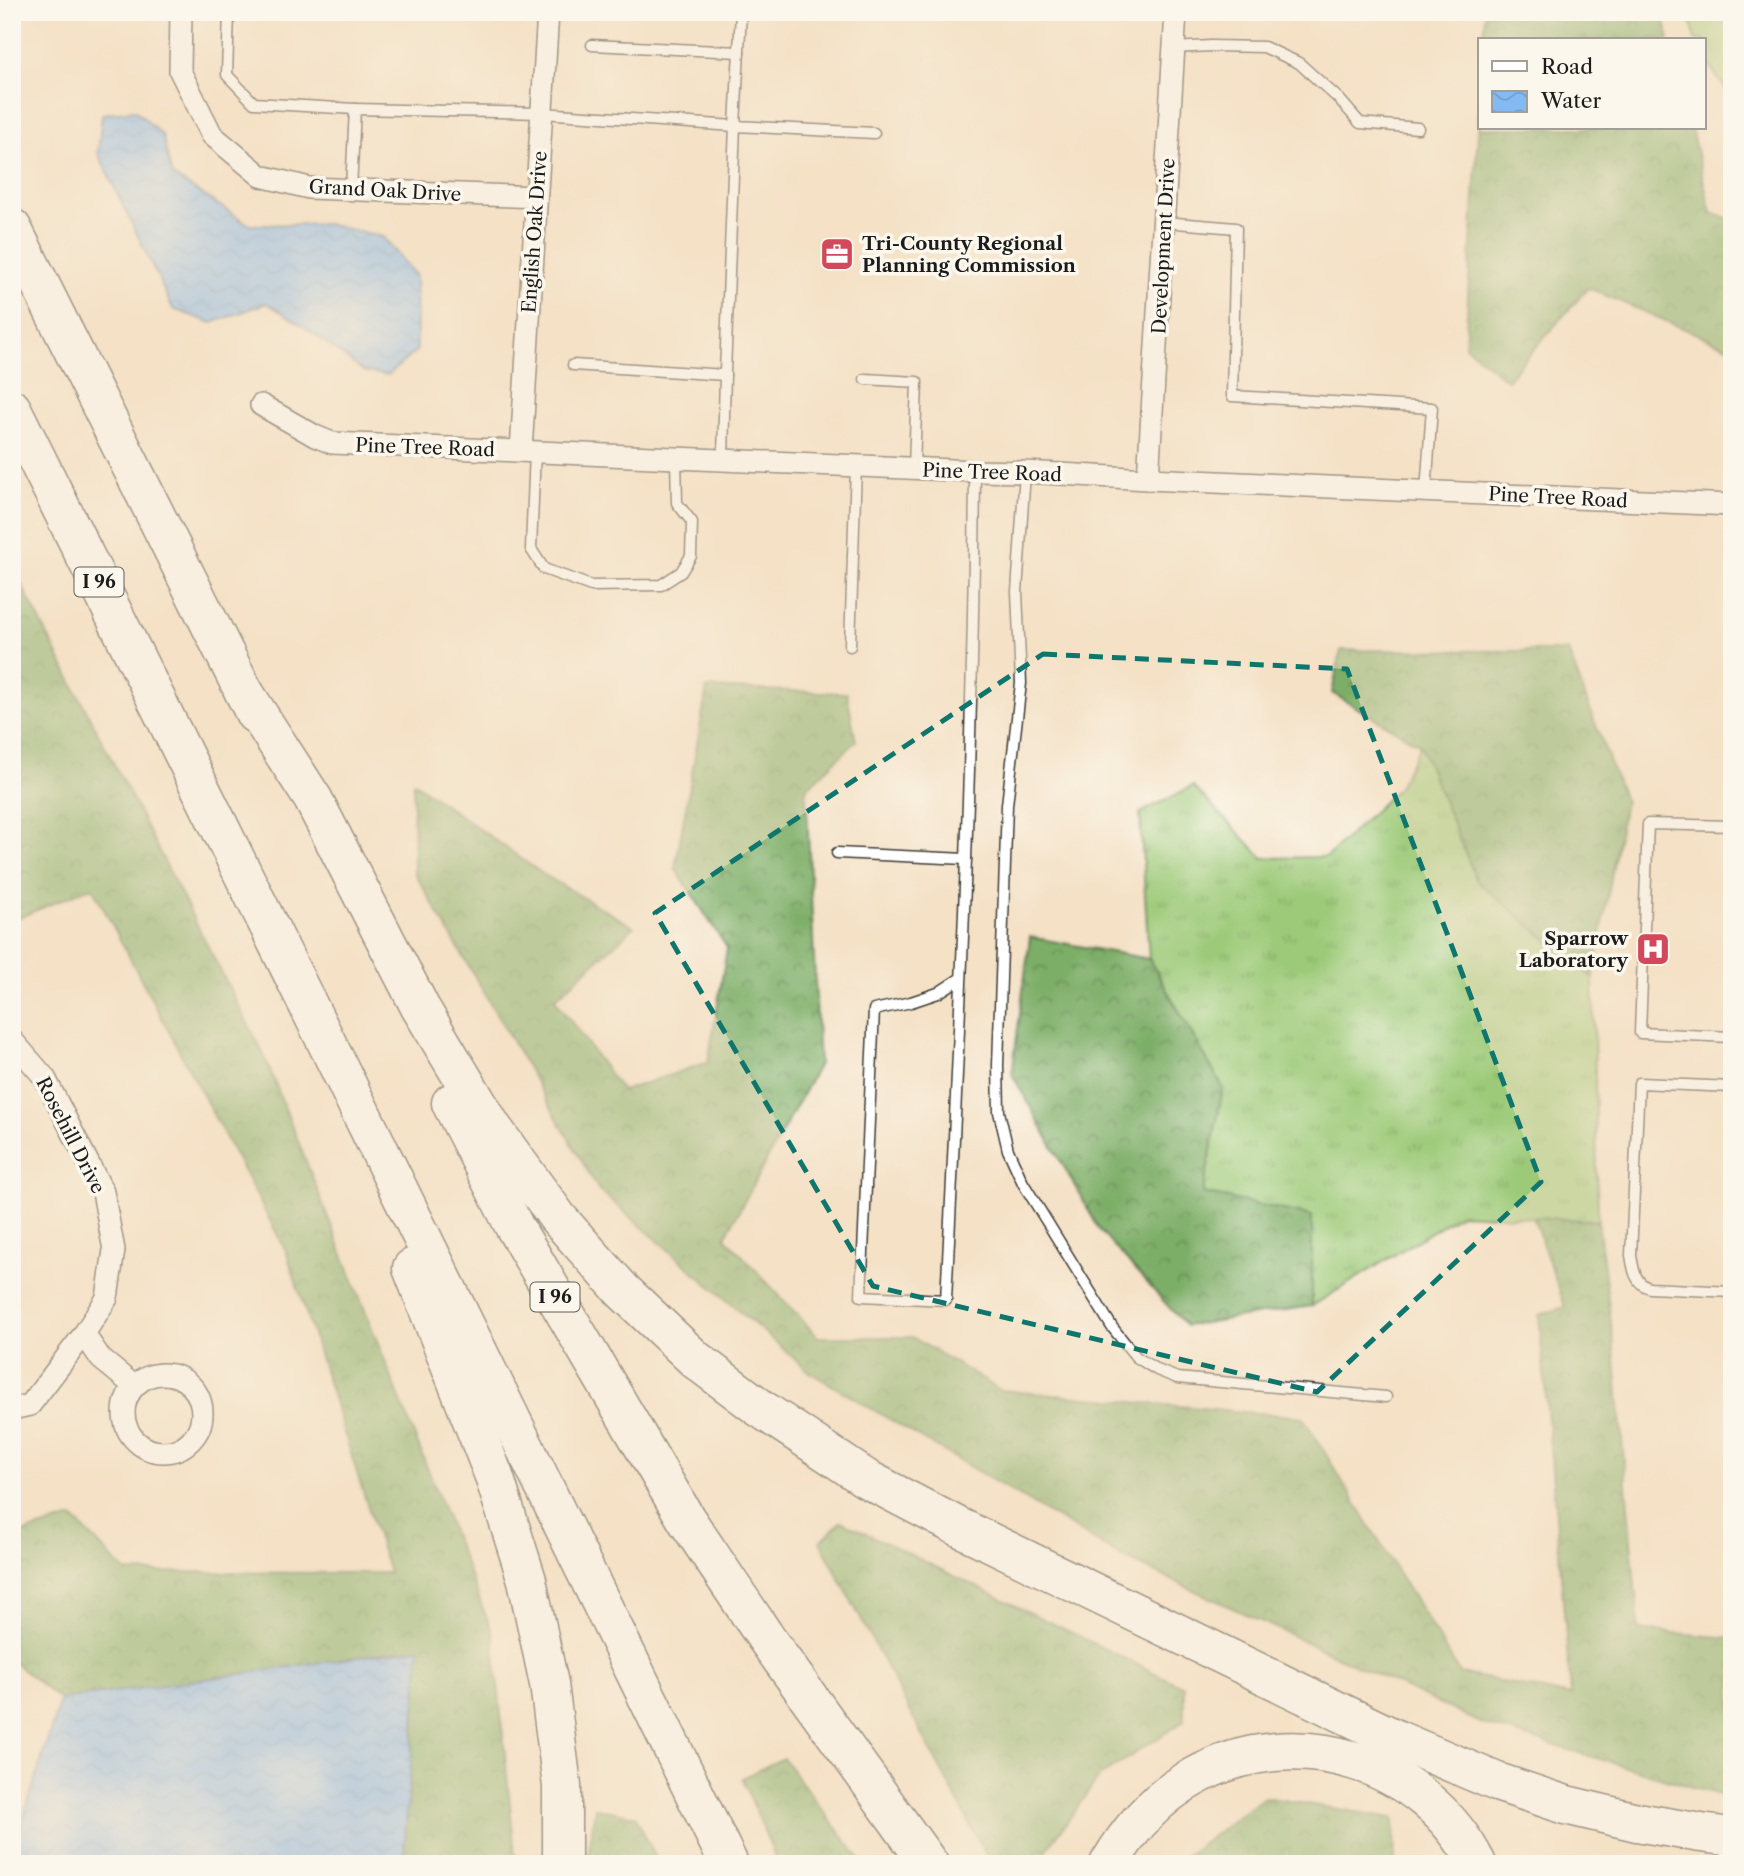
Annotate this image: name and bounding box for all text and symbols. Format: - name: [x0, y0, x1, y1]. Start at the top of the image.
- legend: [1478, 38, 1706, 130]
- text: Road: [1541, 54, 1593, 79]
- text: Water: [1540, 88, 1601, 113]
- street label: English Oak Drive: [517, 150, 552, 314]
- street label: Development Drive: [1147, 157, 1180, 335]
- street label: Grand Oak Drive: [308, 175, 462, 206]
- place label: Tri-County Regional Planning Commission: [862, 232, 1076, 277]
- office icon: Tri-County Regional Planning Commission: [818, 235, 856, 273]
- street label: Pine Tree Road: [355, 434, 496, 461]
- street label: Pine Tree Road: [922, 459, 1063, 486]
- street label: Pine Tree Road: [1488, 482, 1629, 513]
- road number: I 96: [74, 568, 124, 596]
- place label: Sparrow Laboratory: [1519, 927, 1629, 972]
- hospital icon: Sparrow Laboratory: [1634, 930, 1672, 968]
- street label: Rosehill Drive: [31, 1073, 110, 1197]
- road number: I 96: [530, 1282, 580, 1312]

